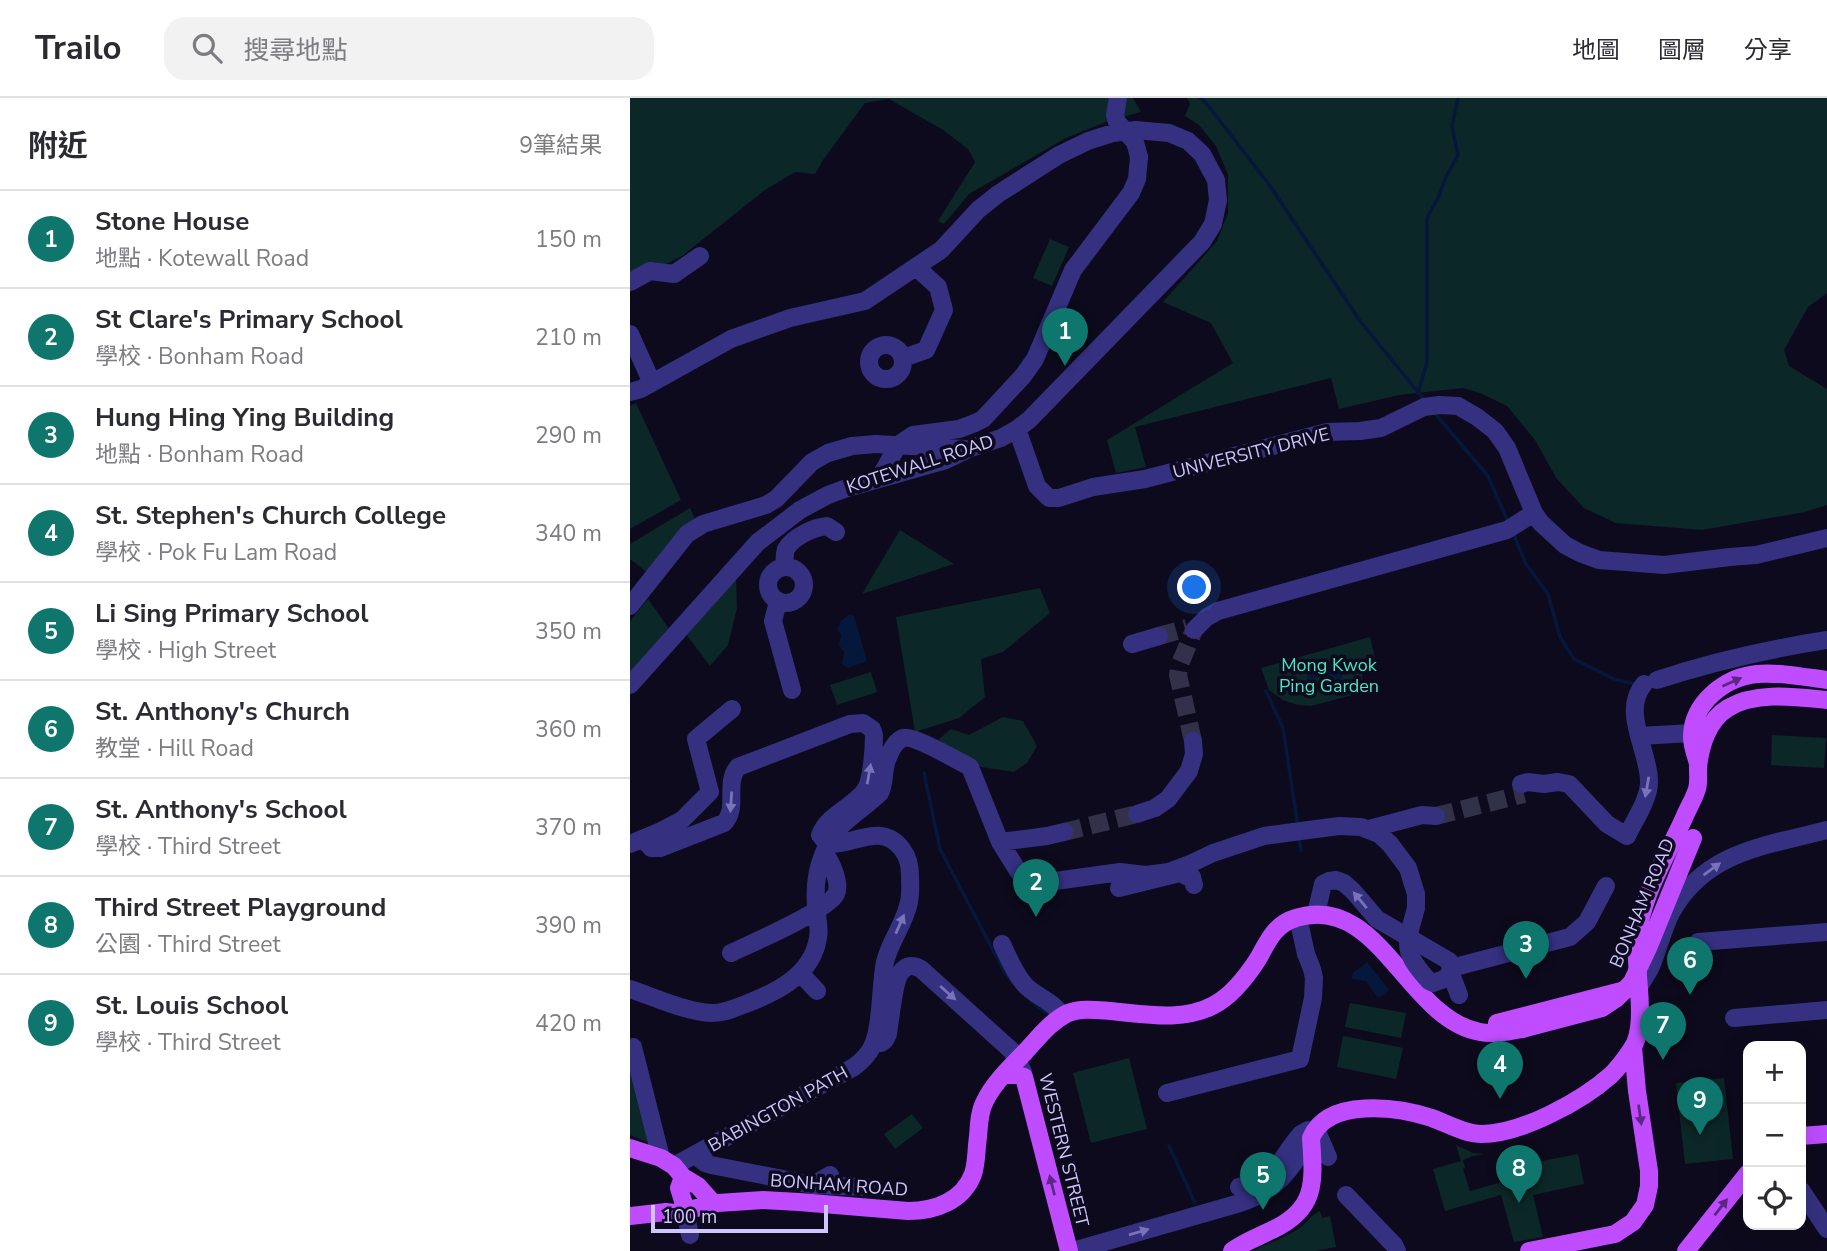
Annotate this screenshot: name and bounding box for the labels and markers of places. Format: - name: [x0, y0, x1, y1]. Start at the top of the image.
- pin: 1: [1042, 308, 1088, 366]
- pin: 2: [1013, 859, 1059, 917]
- pin: 3: [1503, 921, 1549, 979]
- pin: 6: [1667, 937, 1713, 995]
- pin: 7: [1640, 1002, 1686, 1060]
- pin: 4: [1477, 1041, 1523, 1099]
- pin: 9: [1677, 1077, 1723, 1135]
- pin: 8: [1496, 1145, 1542, 1203]
- pin: 5: [1240, 1152, 1286, 1210]

